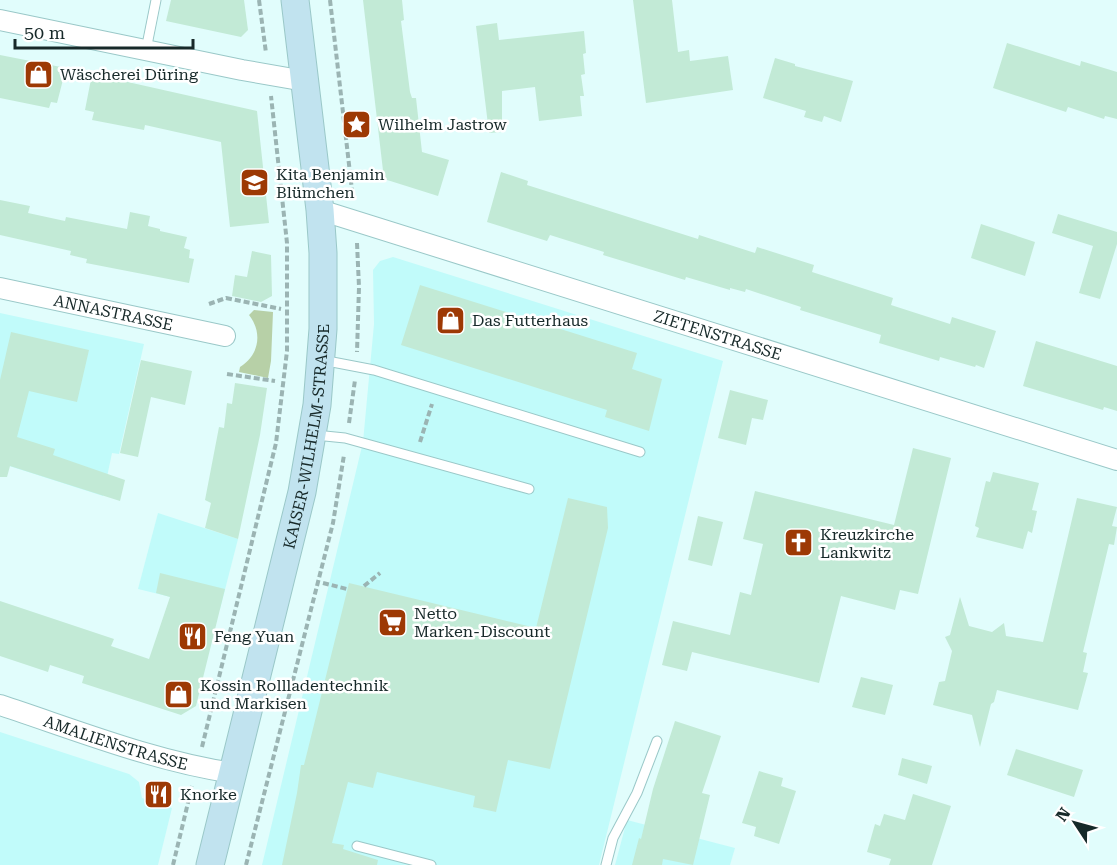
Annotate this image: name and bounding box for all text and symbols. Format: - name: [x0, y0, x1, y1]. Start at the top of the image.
- scale bar: [15, 12, 194, 50]
- text: 50 m: [24, 22, 65, 43]
- shop icon: Wäscherei Düring: [23, 58, 55, 90]
- place label: Wäscherei Düring: [60, 65, 199, 84]
- place icon: Wilhelm Jastrow: [341, 108, 373, 140]
- place label: Wilhelm Jastrow: [378, 115, 508, 134]
- place label: Kita Benjamin Blümchen: [276, 165, 385, 202]
- school or university icon: Kita Benjamin Blümchen: [239, 167, 271, 199]
- street label: ANNASTRASSE: [52, 290, 175, 334]
- shop icon: Das Futterhaus: [435, 304, 467, 336]
- street label: ZIETENSTRASSE: [652, 306, 784, 364]
- place label: Das Futterhaus: [472, 311, 588, 330]
- street label: KAISER-WILHELM-STRASSE: [279, 324, 333, 551]
- place label: Kreuzkirche Lankwitz: [820, 525, 914, 562]
- church icon: Kreuzkirche Lankwitz: [783, 527, 815, 559]
- place label: Netto Marken-Discount: [414, 604, 550, 641]
- supermarket icon: Netto Marken-Discount: [377, 606, 409, 638]
- restaurant icon: Feng Yuan: [177, 620, 209, 652]
- place label: Feng Yuan: [214, 627, 294, 646]
- place label: Kossin Rollladentechnik und Markisen: [200, 676, 389, 713]
- shop icon: Kossin Rollladentechnik und Markisen: [163, 678, 195, 710]
- street label: AMALIENSTRASSE: [41, 711, 190, 774]
- restaurant icon: Knorke: [143, 778, 175, 810]
- place label: Knorke: [180, 785, 237, 804]
- north arrow: [1045, 793, 1105, 853]
- text: N: [1052, 804, 1075, 825]

